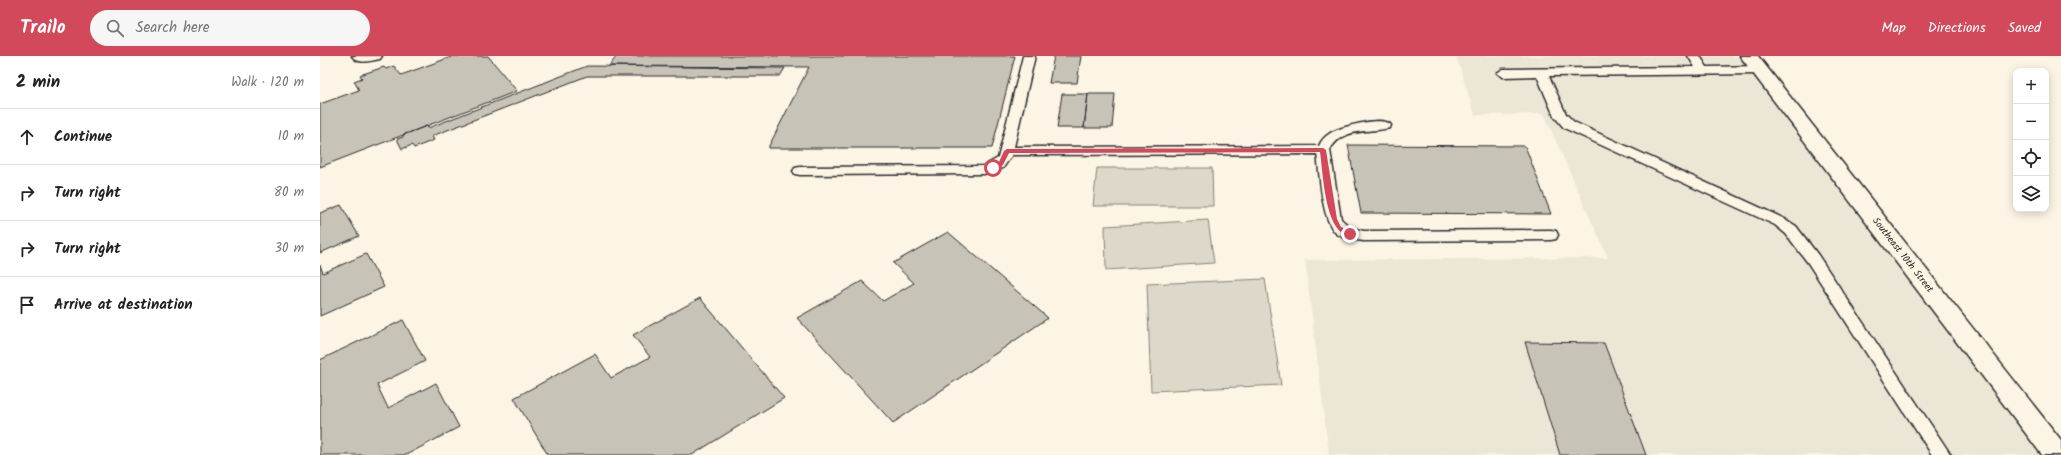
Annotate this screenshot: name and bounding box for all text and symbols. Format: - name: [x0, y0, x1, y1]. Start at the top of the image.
- search box: [90, 10, 370, 46]
- text: Trailo: [20, 13, 66, 43]
- text: Search here: [136, 16, 210, 40]
- icon: search: [104, 17, 126, 39]
- text: Map: [1881, 17, 1906, 39]
- text: Directions: [1928, 17, 1986, 39]
- text: Saved: [2008, 17, 2041, 39]
- map controls: [2013, 68, 2049, 212]
- button: +: [2013, 68, 2049, 104]
- text: 2 min: [16, 69, 60, 96]
- text: Walk · 120 m: [231, 72, 304, 93]
- button: −: [2013, 104, 2049, 140]
- text: Continue: [54, 125, 112, 149]
- icon: ahead: [16, 126, 38, 148]
- text: 10 m: [278, 126, 304, 147]
- button: locate: [2013, 140, 2049, 176]
- route start: [984, 159, 1002, 177]
- button: layers: [2013, 176, 2049, 212]
- text: Turn right: [54, 181, 121, 205]
- icon: right: [16, 182, 38, 204]
- text: 80 m: [274, 182, 304, 203]
- street label: Southeast 10th Street: [1868, 214, 1938, 296]
- route end: [1341, 225, 1359, 243]
- text: Turn right: [54, 237, 121, 261]
- icon: right: [16, 238, 38, 260]
- text: 30 m: [275, 238, 304, 259]
- text: Arrive at destination: [54, 293, 193, 317]
- icon: arrive: [16, 294, 38, 316]

